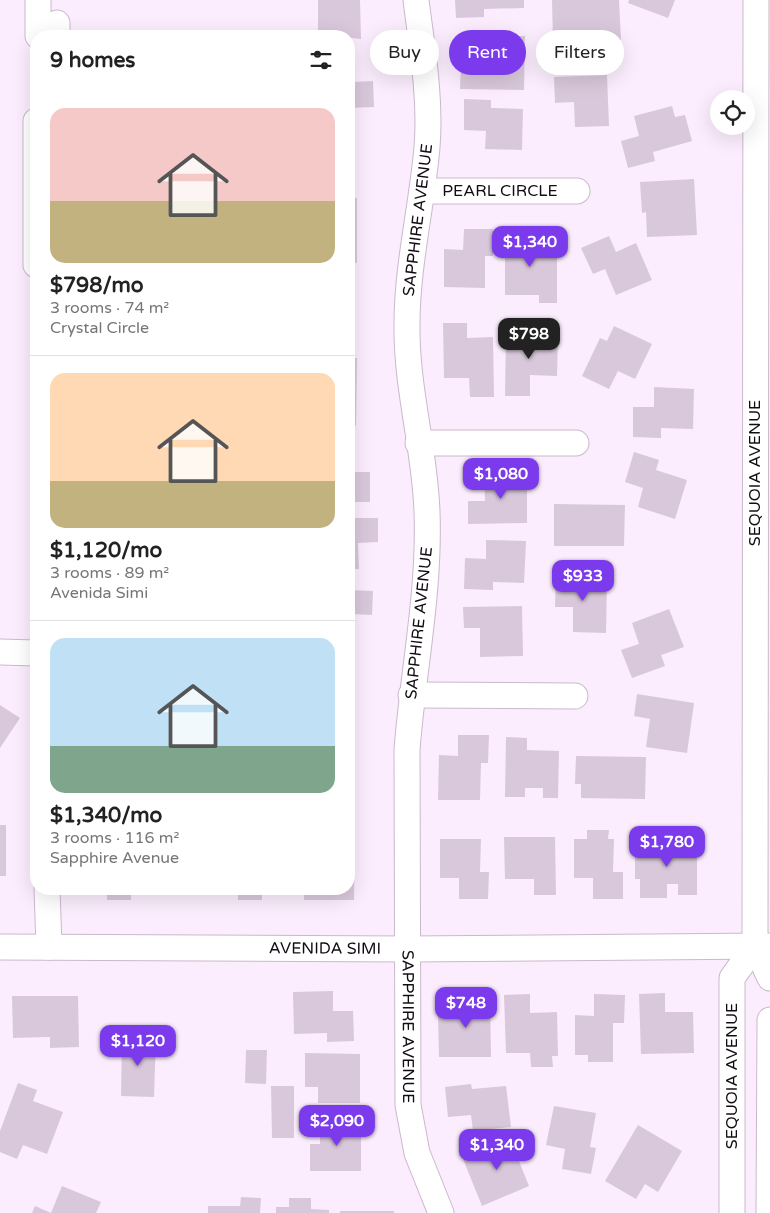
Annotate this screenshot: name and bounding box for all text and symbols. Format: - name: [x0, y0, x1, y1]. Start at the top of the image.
- chip: Buy: [370, 30, 439, 75]
- chip: Rent: [449, 30, 526, 75]
- chip: Filters: [536, 30, 624, 75]
- icon: filters: [307, 46, 335, 74]
- text: 9 homes: [50, 48, 135, 73]
- map controls: [710, 90, 755, 135]
- button: locate: [710, 90, 755, 135]
- icon: home: [148, 140, 238, 230]
- street label: SAPPHIRE AVENUE: [399, 143, 437, 297]
- street label: PEARL CIRCLE: [442, 181, 558, 201]
- pin: $1,340: [489, 226, 571, 268]
- text: $1,340: [503, 232, 557, 252]
- text: $798/mo: [50, 273, 144, 298]
- text: 3 rooms · 74 m²: [50, 298, 169, 318]
- text: Crystal Circle: [50, 318, 149, 338]
- pin: $798: [499, 318, 559, 360]
- text: $798: [509, 324, 549, 344]
- street label: SEQUOIA AVENUE: [745, 400, 765, 546]
- icon: home: [148, 406, 238, 496]
- pin: $1,080: [460, 458, 542, 500]
- text: $1,080: [474, 464, 528, 484]
- text: $1,120/mo: [50, 538, 162, 563]
- street label: SAPPHIRE AVENUE: [401, 546, 437, 700]
- pin: $933: [553, 560, 613, 602]
- text: 3 rooms · 89 m²: [50, 563, 169, 583]
- text: $933: [563, 566, 603, 586]
- text: Avenida Simi: [50, 583, 148, 603]
- icon: home: [148, 671, 238, 761]
- text: $1,340/mo: [50, 803, 162, 828]
- pin: $1,780: [626, 826, 708, 868]
- text: 3 rooms · 116 m²: [50, 828, 179, 848]
- text: $1,780: [640, 832, 694, 852]
- text: Sapphire Avenue: [50, 848, 179, 868]
- street label: AVENIDA SIMI: [269, 938, 381, 959]
- street label: SAPPHIRE AVENUE: [398, 950, 418, 1104]
- pin: $748: [436, 986, 496, 1029]
- text: $748: [446, 993, 486, 1013]
- street label: SEQUOIA AVENUE: [722, 1003, 742, 1149]
- pin: $1,120: [97, 1024, 179, 1067]
- text: $1,120: [111, 1031, 165, 1051]
- pin: $2,090: [296, 1104, 378, 1147]
- text: $2,090: [310, 1111, 364, 1131]
- pin: $1,340: [456, 1128, 538, 1171]
- text: $1,340: [470, 1135, 524, 1155]

